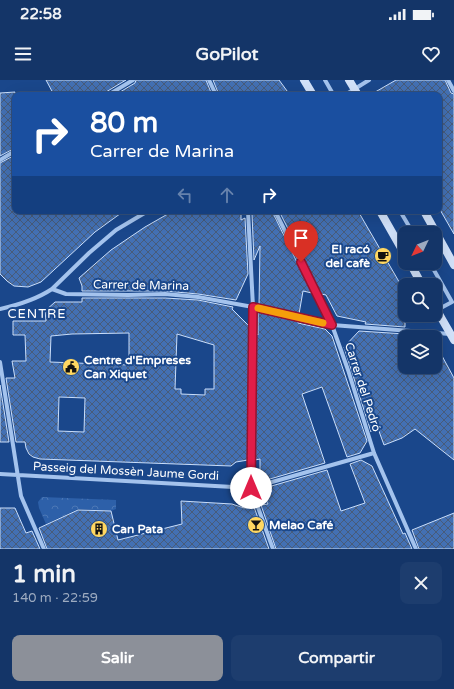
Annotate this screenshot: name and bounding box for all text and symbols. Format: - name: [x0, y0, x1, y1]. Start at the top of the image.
- text: 22:58: [20, 5, 62, 23]
- icon: menu: [12, 43, 34, 65]
- text: GoPilot: [196, 43, 258, 65]
- icon: heart: [420, 43, 442, 65]
- text: 80 m: [90, 106, 158, 140]
- icon: right: [24, 108, 76, 160]
- text: Carrer de Marina: [90, 140, 234, 162]
- icon: left: [174, 184, 196, 206]
- icon: ahead: [216, 184, 238, 206]
- icon: right: [258, 184, 280, 206]
- pin: [284, 221, 318, 262]
- north arrow: [398, 226, 442, 270]
- map controls: [398, 226, 442, 374]
- icon: arrive: [290, 227, 312, 249]
- place label: El racó del cafè: [326, 242, 370, 270]
- cafe icon: El racó del cafè: [373, 246, 393, 266]
- street label: Carrer de Marina: [93, 277, 189, 293]
- button: search: [398, 278, 442, 322]
- district label: CENTRE: [7, 306, 67, 322]
- button: layers: [398, 330, 442, 374]
- street label: Carrer del Pedró: [342, 341, 384, 433]
- place label: Centre d'Empreses Can Xiquet: [84, 353, 191, 382]
- public building icon: Centre d'Empreses Can Xiquet: [61, 357, 81, 377]
- street label: Passeig del Mossèn Jaume Gordi: [33, 459, 219, 483]
- position arrow: [230, 467, 272, 509]
- bar icon: Melao Café: [246, 515, 266, 535]
- place label: Melao Café: [269, 518, 334, 532]
- building icon: Can Pata: [89, 519, 109, 539]
- place label: Can Pata: [112, 522, 163, 536]
- text: 1 min: [12, 560, 76, 589]
- button: close: [400, 562, 442, 604]
- text: 140 m · 22:59: [12, 590, 98, 606]
- button: Salir: [12, 635, 223, 681]
- button: Compartir: [231, 635, 442, 681]

